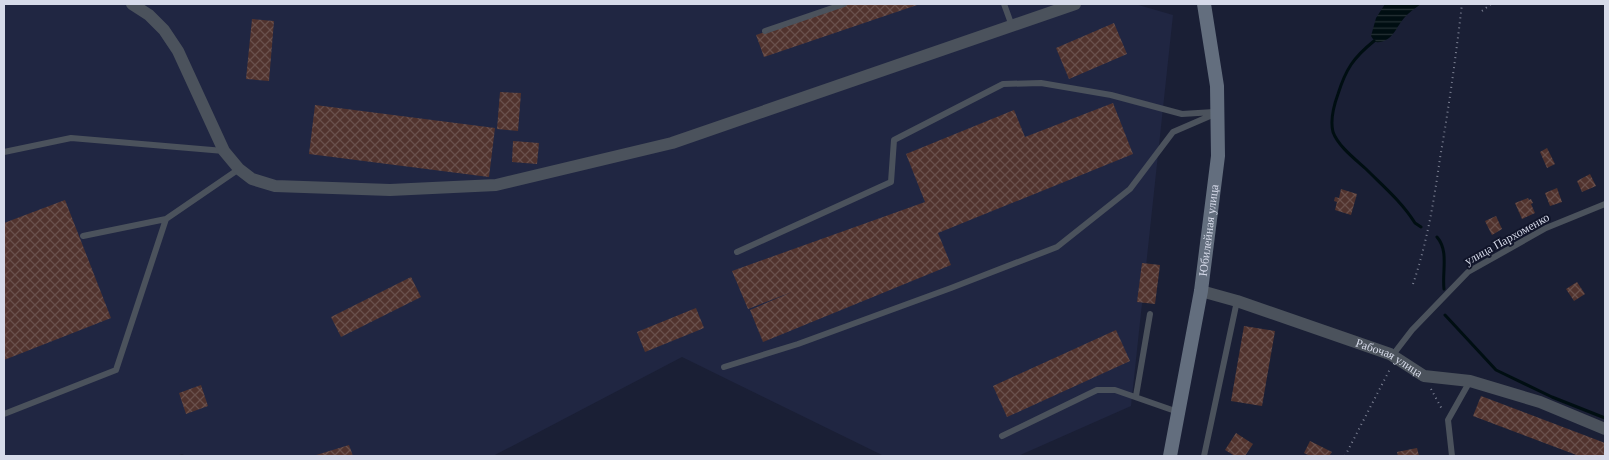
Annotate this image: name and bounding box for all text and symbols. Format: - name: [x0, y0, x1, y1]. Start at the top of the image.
- street label: Юбилейная улица: [1196, 183, 1221, 277]
- street label: улица Пархоменко: [1462, 210, 1552, 268]
- street label: Рабочая улица: [1354, 336, 1426, 381]

